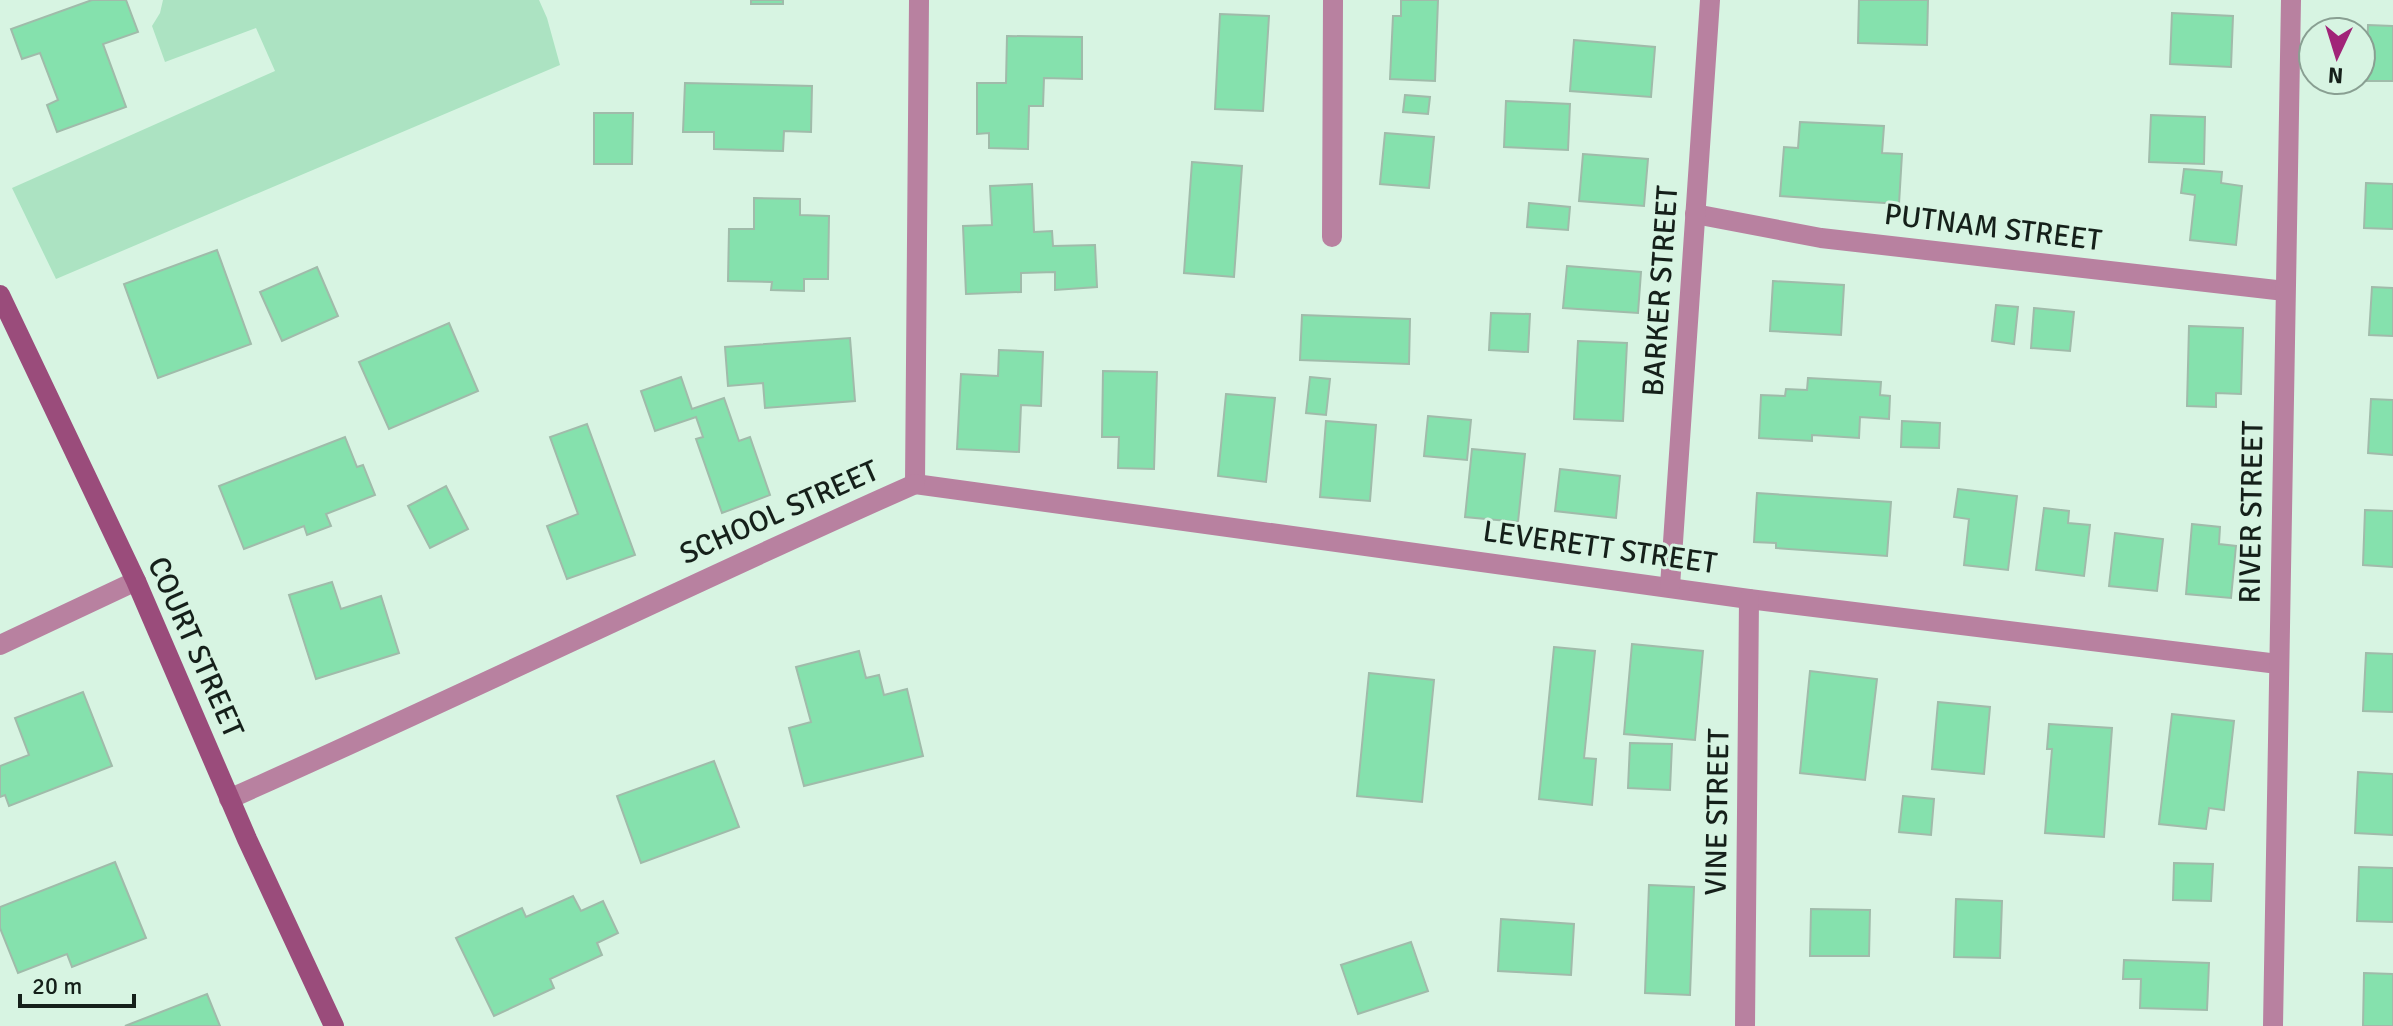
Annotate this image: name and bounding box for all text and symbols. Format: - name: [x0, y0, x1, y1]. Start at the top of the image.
- north arrow: [2297, 16, 2377, 96]
- text: N: [2327, 61, 2344, 89]
- street label: BARKER STREET: [1635, 184, 1686, 398]
- street label: PUTNAM STREET: [1882, 196, 2104, 259]
- street label: RIVER STREET: [2231, 420, 2272, 604]
- street label: SCHOOL STREET: [674, 452, 885, 573]
- street label: LEVERETT STREET: [1481, 513, 1720, 582]
- street label: COURT STREET: [139, 551, 252, 744]
- street label: VINE STREET: [1698, 728, 1737, 896]
- scale bar: [20, 958, 134, 1008]
- text: 20 m: [32, 971, 82, 1001]

